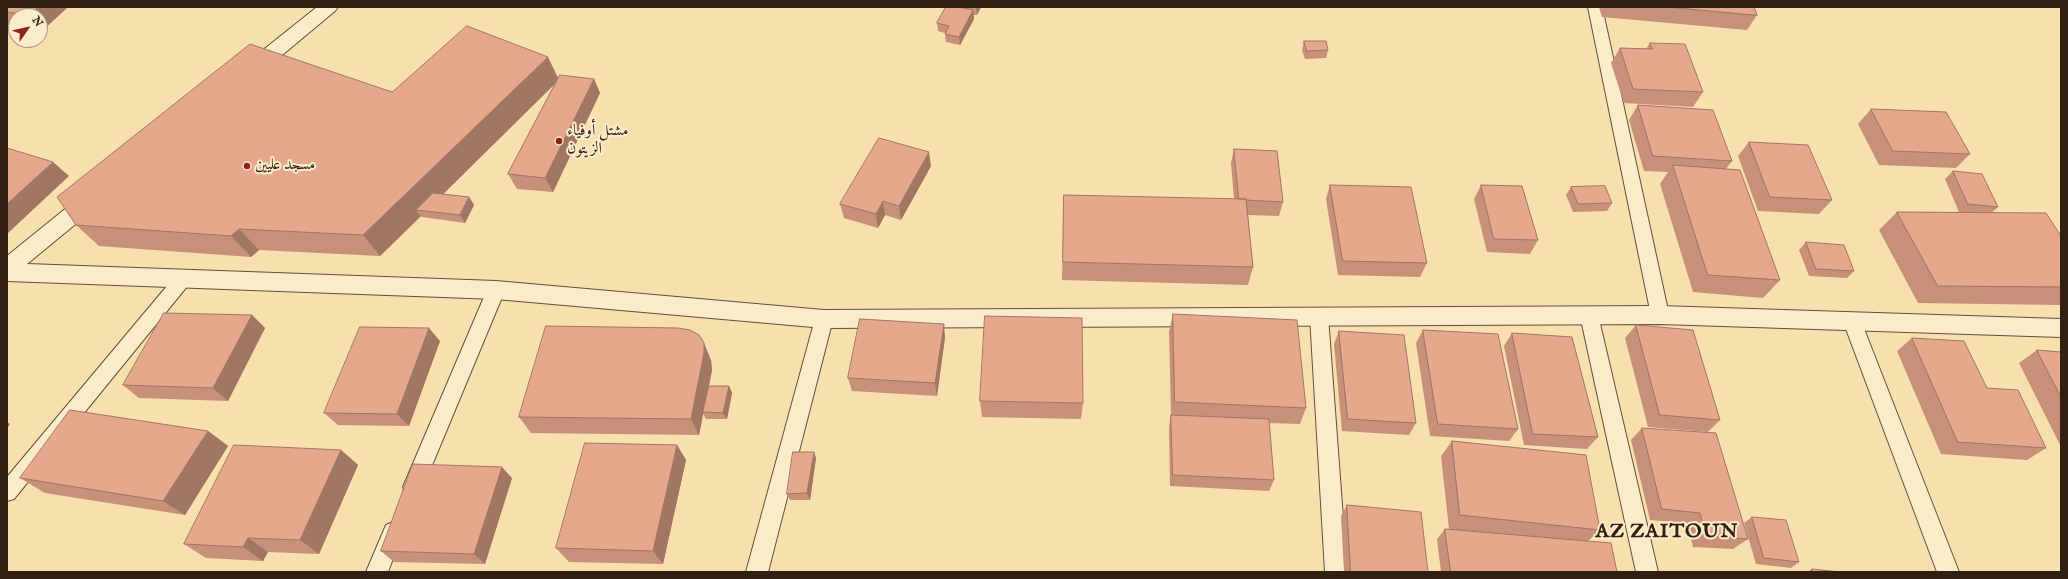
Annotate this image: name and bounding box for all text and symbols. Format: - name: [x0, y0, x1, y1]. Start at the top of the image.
- north arrow: [8, 8, 48, 48]
- text: N: [29, 14, 46, 30]
- place label: مشتل أوفياء الزيتون: [567, 122, 629, 160]
- marker: مشتل أوفياء الزيتون: [554, 136, 564, 146]
- place label: مسجد عليين: [255, 156, 315, 176]
- marker: مسجد عليين: [242, 161, 252, 171]
- district label: AZ ZAITOUN: [1595, 521, 1739, 545]

